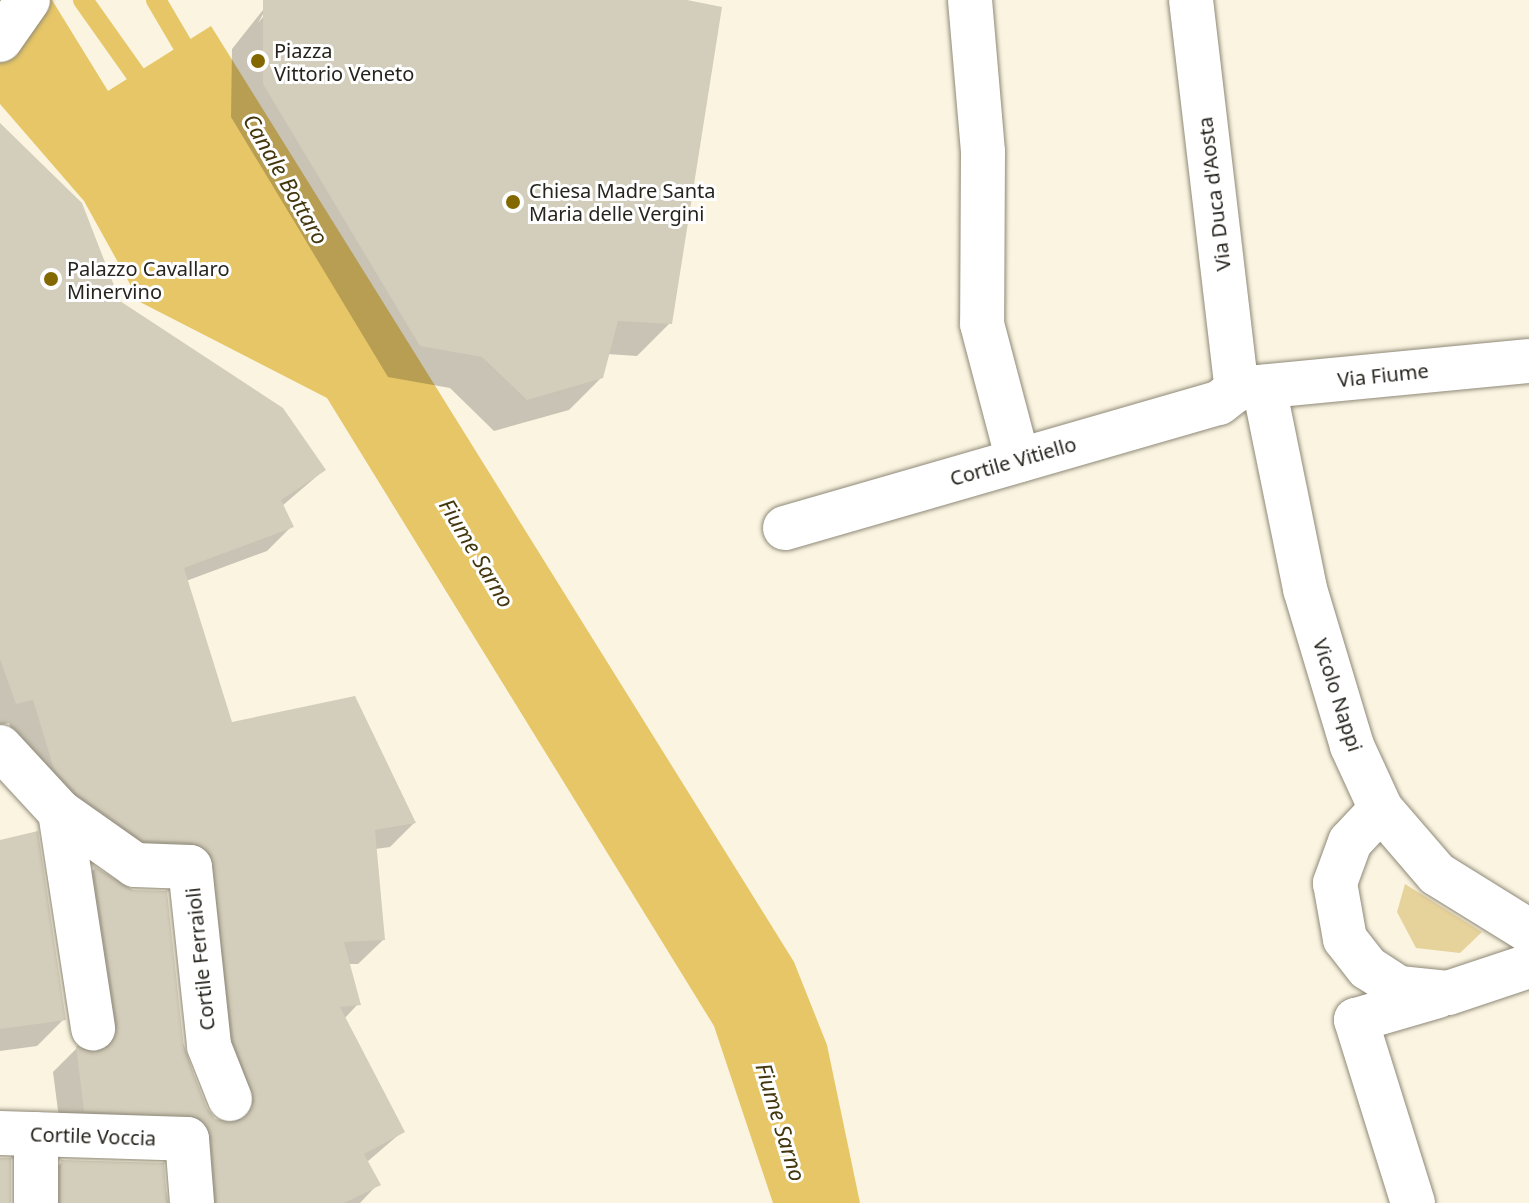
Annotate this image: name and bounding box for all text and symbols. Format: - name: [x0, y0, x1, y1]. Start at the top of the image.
- place label: Piazza Vittorio Veneto: [274, 38, 414, 85]
- marker: Piazza Vittorio Veneto: [249, 52, 267, 70]
- water label: Canale Bottaro: [238, 109, 334, 249]
- street label: Via Duca d'Aosta: [1193, 116, 1235, 272]
- place label: Chiesa Madre Santa Maria delle Vergini: [529, 178, 715, 225]
- marker: Chiesa Madre Santa Maria delle Vergini: [504, 193, 522, 211]
- place label: Palazzo Cavallaro Minervino: [67, 256, 230, 303]
- marker: Palazzo Cavallaro Minervino: [42, 270, 60, 288]
- street label: Via Fiume: [1336, 358, 1430, 392]
- street label: Cortile Vitiello: [947, 432, 1079, 490]
- water label: Fiume Sarno: [434, 494, 520, 612]
- street label: Vicolo Nappi: [1308, 635, 1368, 755]
- street label: Cortile Ferraioli: [181, 886, 219, 1032]
- water label: Fiume Sarno: [750, 1060, 812, 1184]
- street label: Cortile Voccia: [29, 1122, 157, 1150]

